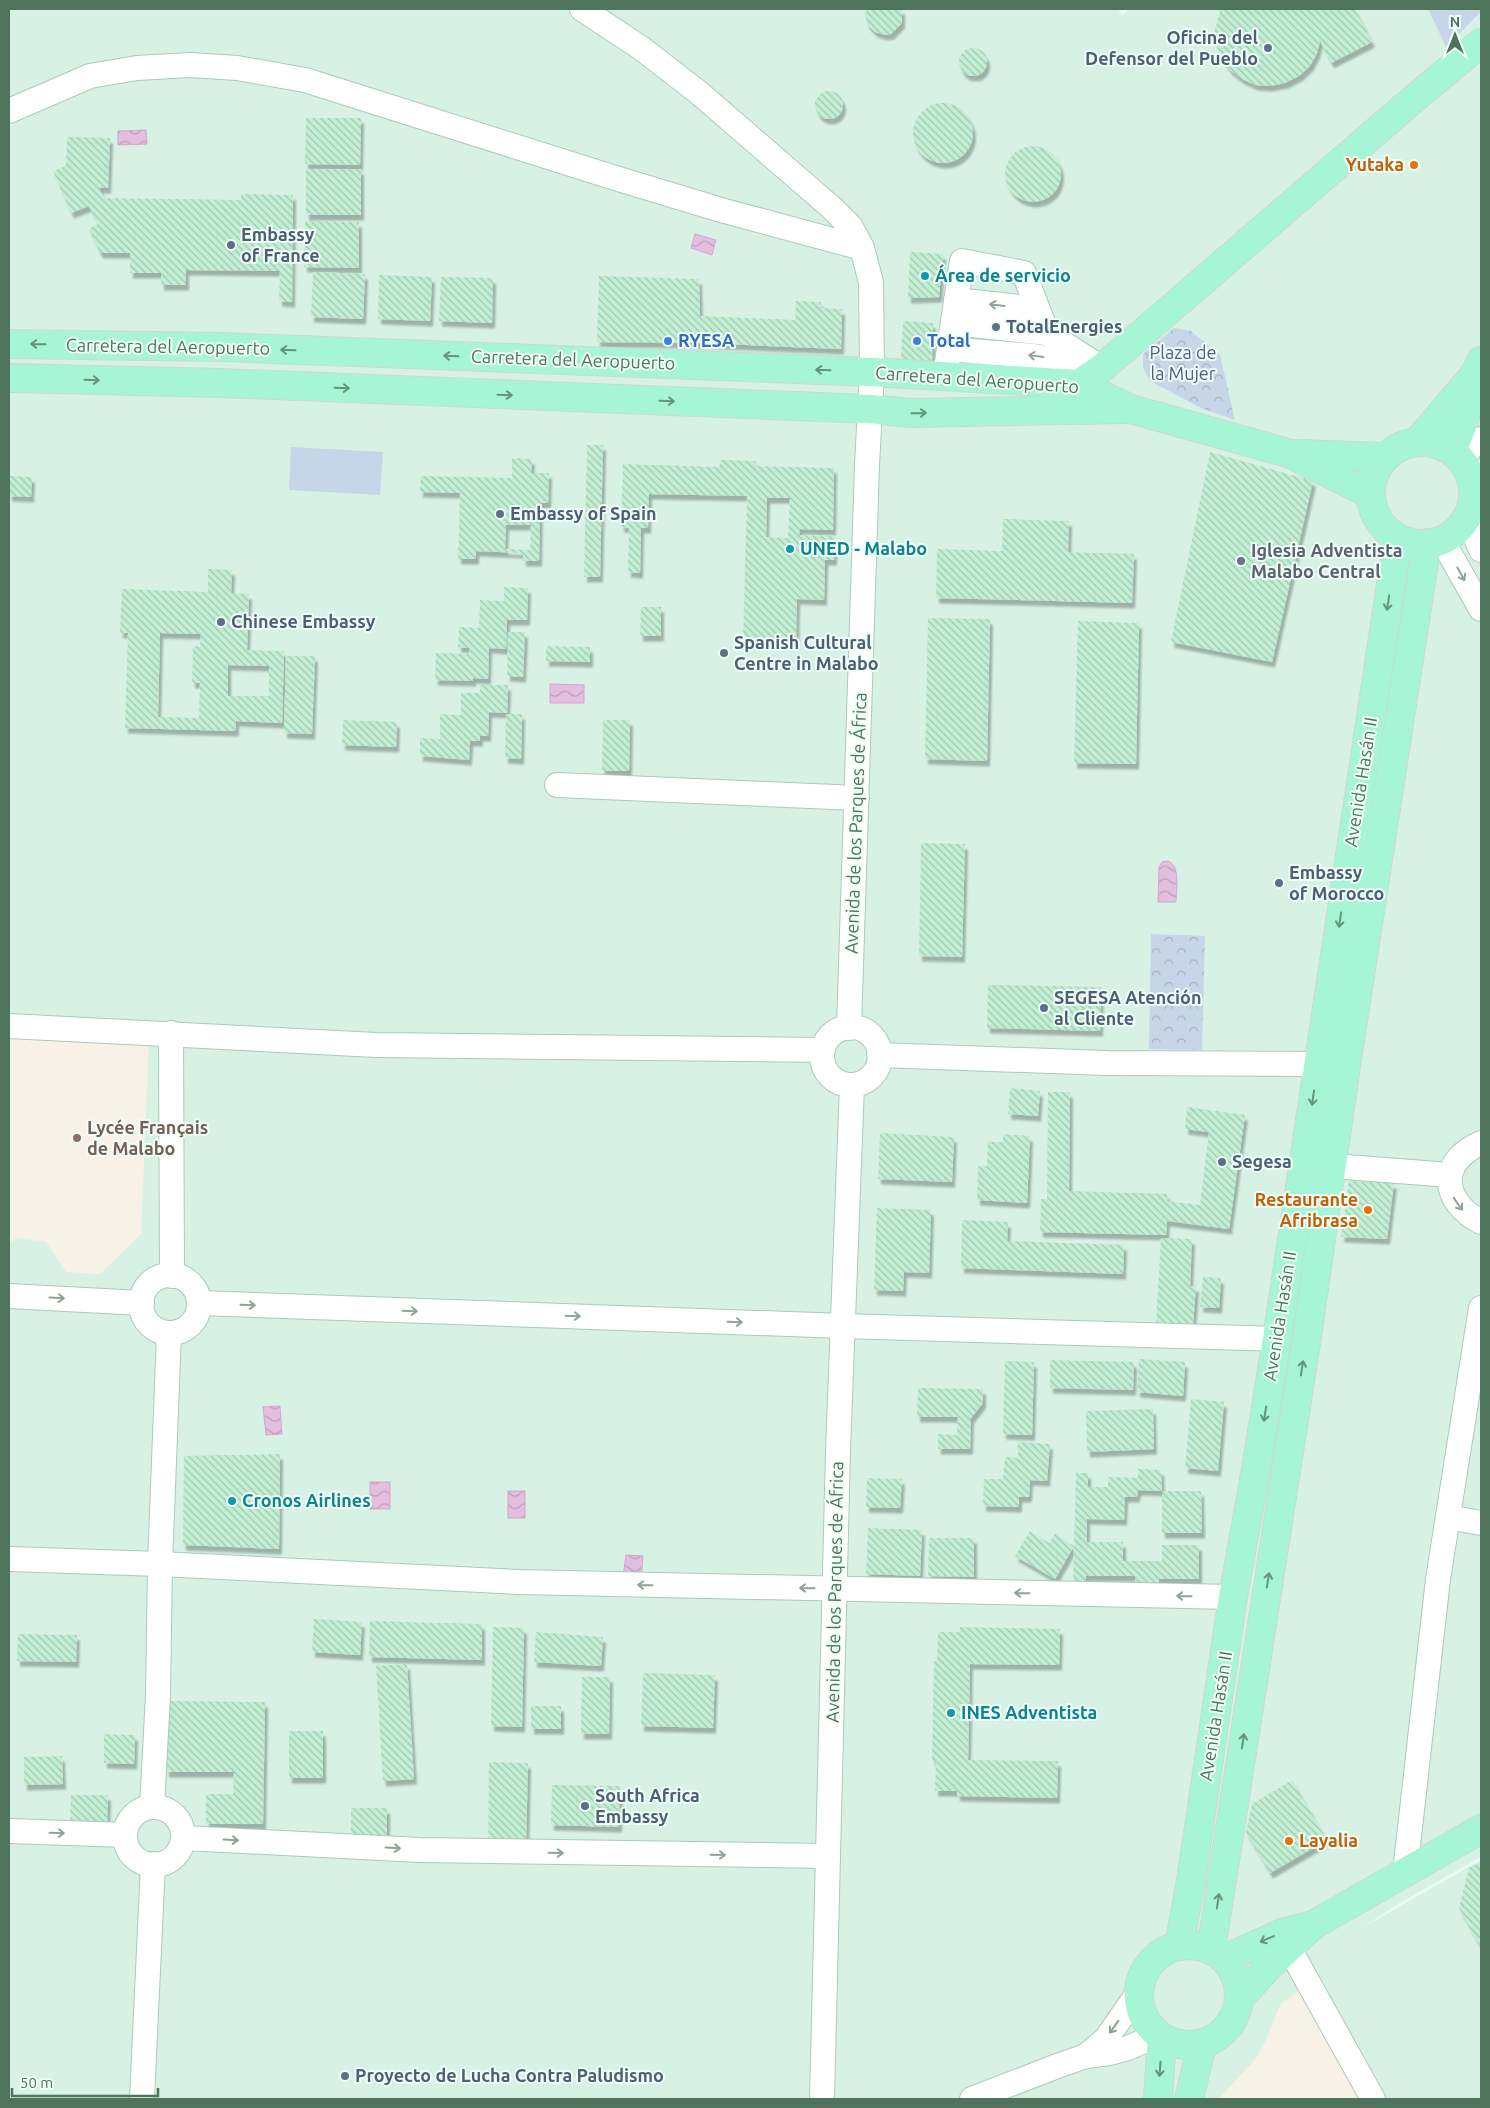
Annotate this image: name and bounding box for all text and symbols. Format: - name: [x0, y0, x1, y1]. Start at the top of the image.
- north arrow: [1430, 10, 1480, 60]
- text: N: [1450, 14, 1460, 30]
- place label: Oficina del Defensor del Pueblo: [1085, 27, 1259, 68]
- marker: Oficina del Defensor del Pueblo: [1262, 42, 1274, 54]
- place label: Yutaka: [1346, 154, 1404, 174]
- marker: Yutaka: [1408, 159, 1420, 171]
- place label: Embassy of France: [241, 224, 320, 265]
- marker: Embassy of France: [225, 239, 237, 251]
- place label: Área de servicio: [935, 264, 1071, 285]
- marker: Área de servicio: [919, 270, 931, 282]
- one-way arrow: [989, 300, 1005, 310]
- place label: TotalEnergies: [1006, 316, 1122, 336]
- marker: TotalEnergies: [990, 321, 1002, 333]
- place label: RYESA: [678, 330, 735, 350]
- place label: Total: [927, 330, 971, 350]
- street label: Carretera del Aeropuerto: [66, 334, 270, 358]
- marker: RYESA: [662, 335, 674, 347]
- marker: Total: [911, 335, 923, 347]
- one-way arrow: [31, 339, 47, 349]
- park label: Plaza de la Mujer: [1150, 342, 1216, 383]
- one-way arrow: [280, 345, 296, 354]
- street label: Carretera del Aeropuerto: [471, 345, 676, 373]
- one-way arrow: [443, 351, 459, 360]
- one-way arrow: [1029, 351, 1045, 361]
- street label: Carretera del Aeropuerto: [874, 362, 1080, 396]
- one-way arrow: [815, 365, 831, 374]
- one-way arrow: [84, 375, 100, 385]
- one-way arrow: [334, 383, 350, 393]
- one-way arrow: [496, 390, 512, 399]
- one-way arrow: [659, 397, 675, 406]
- one-way arrow: [910, 408, 926, 417]
- place label: Embassy of Spain: [510, 503, 656, 523]
- marker: Embassy of Spain: [494, 508, 506, 520]
- place label: UNED - Malabo: [800, 538, 927, 558]
- place label: Iglesia Adventista Malabo Central: [1251, 540, 1403, 581]
- marker: UNED - Malabo: [784, 543, 796, 555]
- marker: Iglesia Adventista Malabo Central: [1235, 555, 1247, 567]
- one-way arrow: [1457, 567, 1467, 581]
- one-way arrow: [1383, 595, 1393, 611]
- place label: Chinese Embassy: [231, 611, 376, 631]
- marker: Chinese Embassy: [215, 616, 227, 628]
- place label: Spanish Cultural Centre in Malabo: [734, 632, 879, 673]
- marker: Spanish Cultural Centre in Malabo: [718, 647, 730, 659]
- street label: Avenida de los Parques de África: [839, 692, 870, 954]
- street label: Avenida Hasán II: [1340, 715, 1380, 848]
- place label: Embassy of Morocco: [1289, 862, 1384, 903]
- marker: Embassy of Morocco: [1273, 877, 1285, 889]
- one-way arrow: [1335, 911, 1345, 927]
- place label: SEGESA Atención al Cliente: [1054, 987, 1201, 1028]
- marker: SEGESA Atención al Cliente: [1038, 1002, 1050, 1014]
- one-way arrow: [1308, 1089, 1318, 1105]
- place label: Lycée Français de Malabo: [87, 1117, 208, 1158]
- marker: Lycée Français de Malabo: [71, 1132, 83, 1144]
- place label: Segesa: [1232, 1151, 1292, 1171]
- marker: Segesa: [1216, 1156, 1228, 1168]
- place label: Restaurante Afribrasa: [1254, 1189, 1358, 1230]
- one-way arrow: [1453, 1196, 1463, 1210]
- marker: Restaurante Afribrasa: [1362, 1204, 1374, 1216]
- street label: Avenida Hasán II: [1259, 1249, 1299, 1382]
- one-way arrow: [49, 1294, 65, 1303]
- one-way arrow: [240, 1300, 256, 1309]
- one-way arrow: [402, 1306, 418, 1315]
- one-way arrow: [565, 1312, 581, 1321]
- one-way arrow: [727, 1318, 743, 1327]
- one-way arrow: [1297, 1360, 1307, 1376]
- one-way arrow: [1260, 1406, 1270, 1422]
- street label: Avenida de los Parques de África: [821, 1461, 846, 1723]
- place label: Cronos Airlines: [242, 1490, 371, 1510]
- marker: Cronos Airlines: [226, 1495, 238, 1507]
- one-way arrow: [1263, 1573, 1273, 1589]
- one-way arrow: [637, 1580, 653, 1589]
- one-way arrow: [799, 1584, 815, 1593]
- one-way arrow: [1014, 1588, 1030, 1598]
- one-way arrow: [1177, 1591, 1193, 1601]
- street label: Avenida Hasán II: [1195, 1649, 1235, 1782]
- place label: INES Adventista: [961, 1702, 1097, 1722]
- marker: INES Adventista: [945, 1707, 957, 1719]
- one-way arrow: [1238, 1733, 1248, 1749]
- place label: South Africa Embassy: [595, 1785, 700, 1826]
- marker: South Africa Embassy: [579, 1800, 591, 1812]
- one-way arrow: [49, 1828, 65, 1837]
- place label: Layalia: [1299, 1830, 1358, 1850]
- marker: Layalia: [1283, 1835, 1295, 1847]
- one-way arrow: [223, 1836, 239, 1845]
- one-way arrow: [385, 1844, 401, 1853]
- one-way arrow: [548, 1848, 564, 1857]
- one-way arrow: [710, 1850, 726, 1859]
- one-way arrow: [1213, 1894, 1223, 1910]
- one-way arrow: [1260, 1936, 1275, 1945]
- one-way arrow: [1109, 2020, 1119, 2034]
- one-way arrow: [1155, 2060, 1165, 2076]
- place label: Proyecto de Lucha Contra Paludismo: [355, 2065, 664, 2085]
- scale bar: [12, 2066, 159, 2098]
- marker: Proyecto de Lucha Contra Paludismo: [339, 2070, 351, 2082]
- text: 50 m: [20, 2074, 53, 2091]

